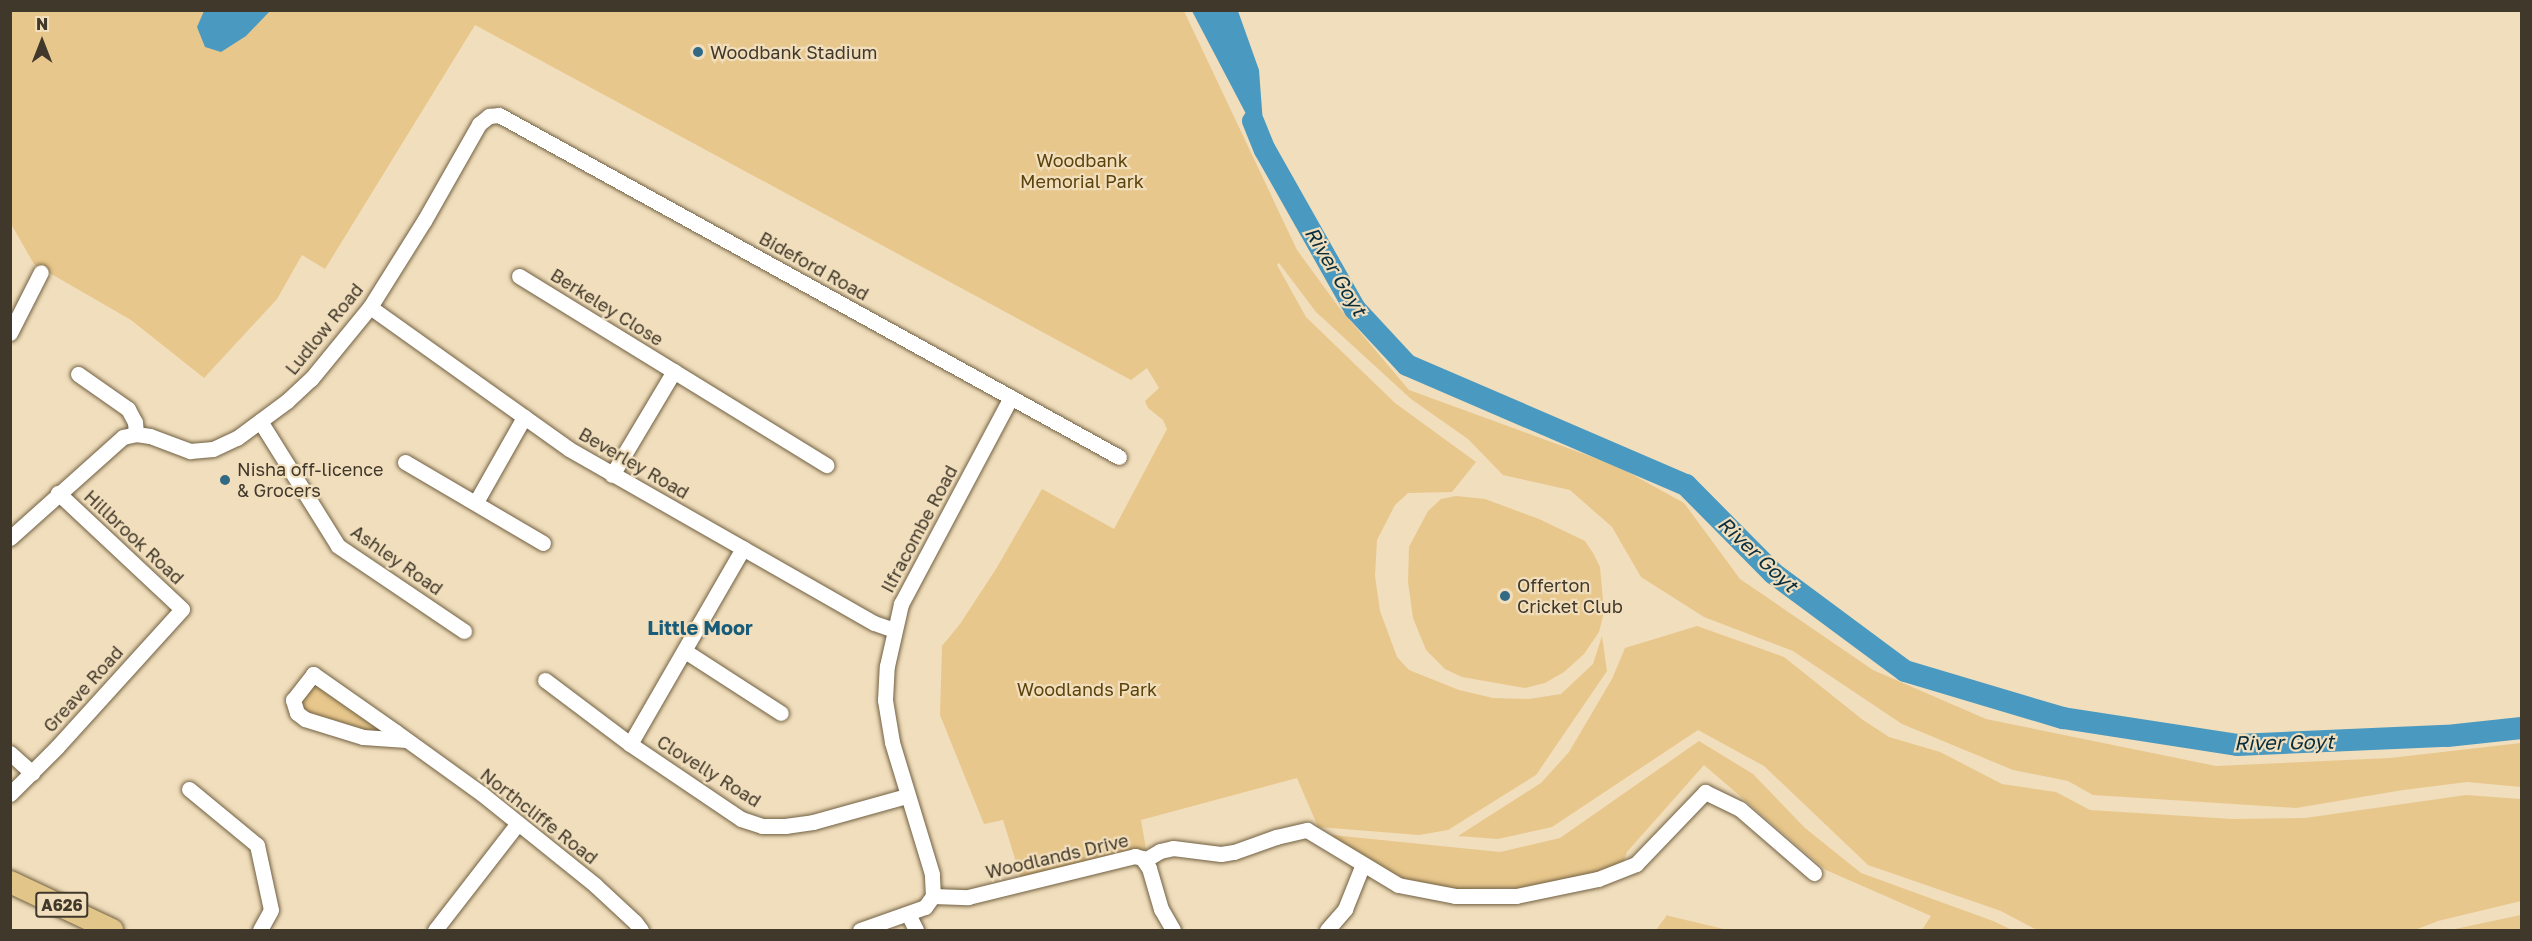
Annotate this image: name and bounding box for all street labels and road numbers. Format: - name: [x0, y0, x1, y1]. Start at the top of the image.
- street label: Bideford Road: [755, 227, 873, 305]
- street label: Berkeley Close: [547, 264, 667, 350]
- street label: Ludlow Road: [281, 279, 367, 379]
- street label: Beverley Road: [575, 423, 693, 503]
- street label: Ilfracombe Road: [876, 462, 962, 596]
- street label: Hillbrook Road: [80, 485, 188, 589]
- street label: Ashley Road: [347, 520, 447, 600]
- street label: Greave Road: [39, 641, 127, 737]
- street label: Clovelly Road: [653, 731, 765, 811]
- street label: Northcliffe Road: [476, 764, 602, 868]
- street label: Woodlands Drive: [983, 829, 1131, 883]
- road number: A626: [35, 892, 89, 918]

